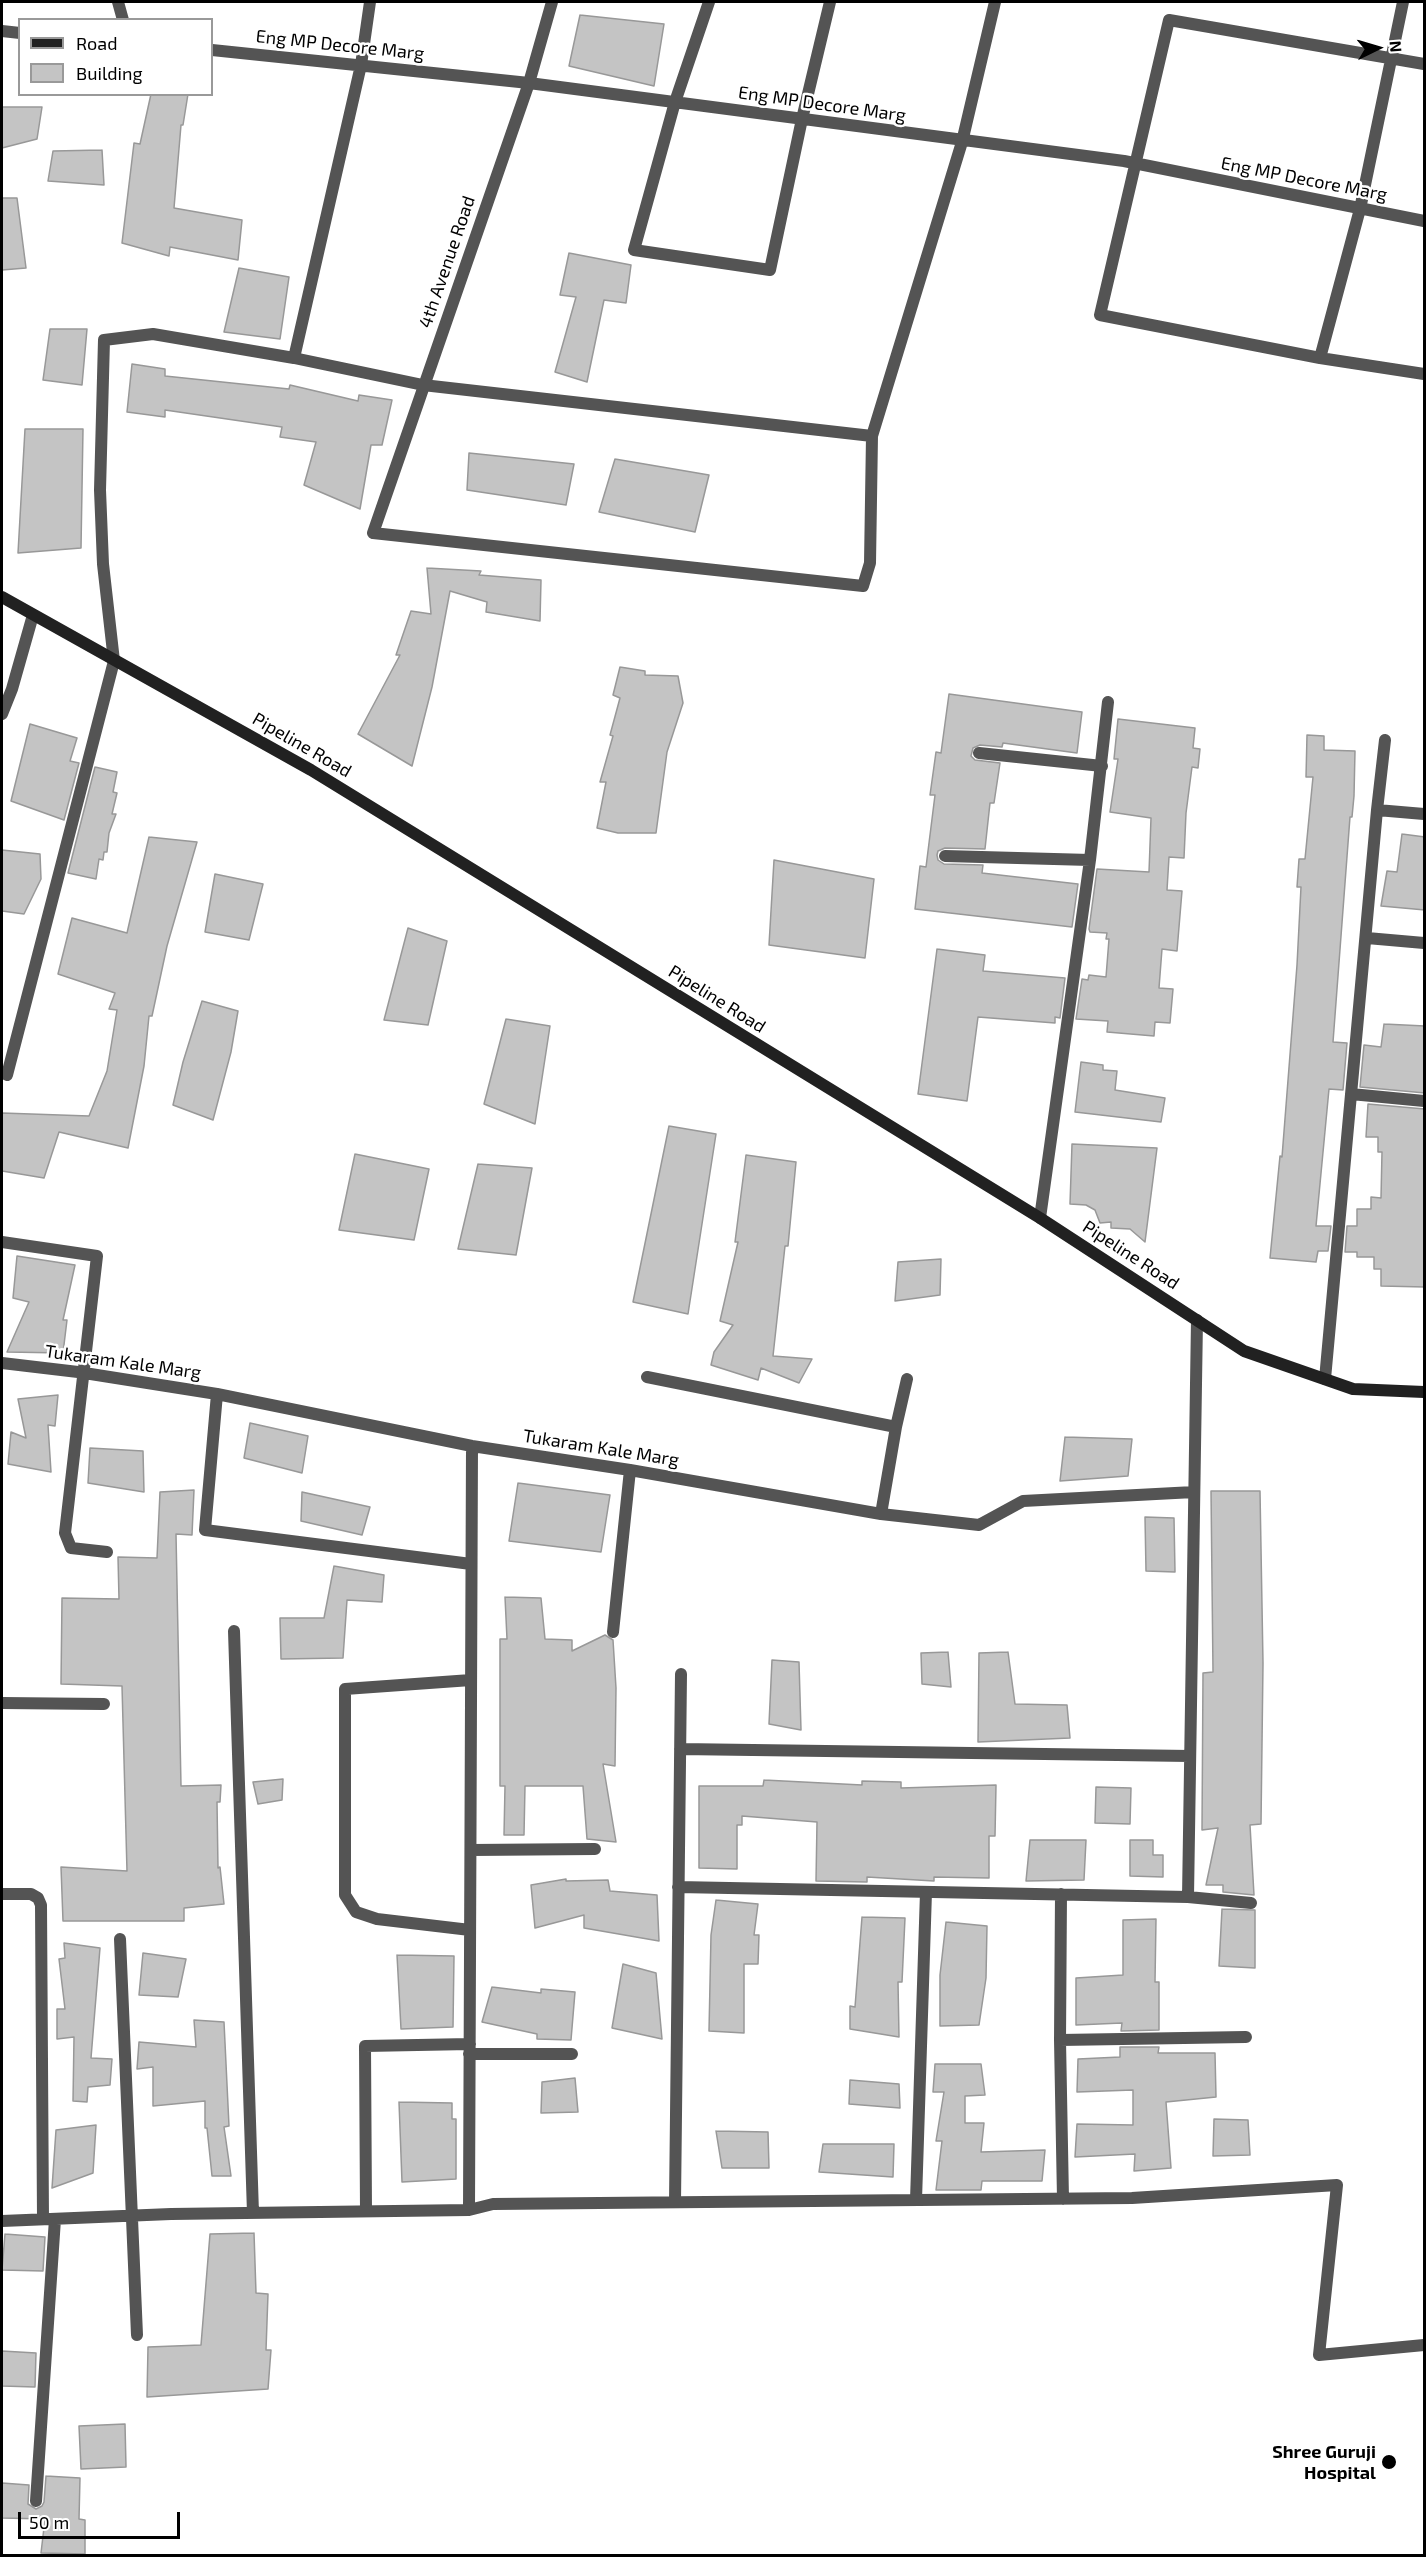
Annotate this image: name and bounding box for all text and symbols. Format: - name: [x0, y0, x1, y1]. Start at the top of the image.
- legend: [18, 18, 213, 96]
- north arrow: [1348, 18, 1408, 78]
- street label: Eng MP Decore Marg: [255, 25, 425, 65]
- text: Road: [76, 32, 117, 54]
- text: N: [1386, 40, 1406, 53]
- text: Building: [76, 62, 143, 84]
- street label: Eng MP Decore Marg: [737, 82, 907, 126]
- street label: Eng MP Decore Marg: [1219, 152, 1389, 206]
- street label: 4th Avenue Road: [414, 193, 480, 331]
- street label: Pipeline Road: [249, 708, 355, 782]
- street label: Pipeline Road: [664, 961, 770, 1037]
- street label: Pipeline Road: [1079, 1216, 1183, 1294]
- street label: Tukaram Kale Marg: [44, 1340, 202, 1384]
- street label: Tukaram Kale Marg: [522, 1425, 680, 1471]
- place label: Shree Guruji Hospital: [1272, 2441, 1376, 2484]
- marker: Shree Guruji Hospital: [1380, 2453, 1398, 2471]
- scale bar: [21, 2500, 183, 2538]
- text: 50 m: [29, 2511, 69, 2533]

